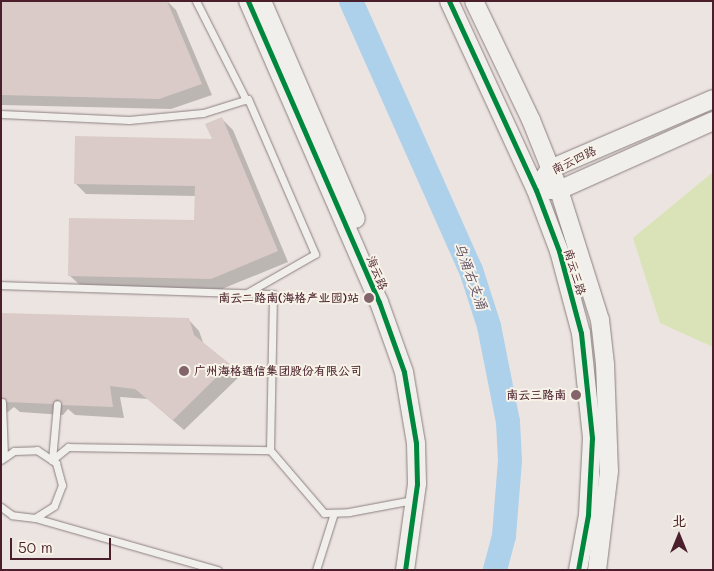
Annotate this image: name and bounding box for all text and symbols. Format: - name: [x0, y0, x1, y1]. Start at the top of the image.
- street label: 南云四路: [549, 143, 599, 177]
- water label: 乌涌右支涌: [451, 240, 491, 312]
- street label: 南云三路: [561, 247, 589, 297]
- street label: 海云路: [363, 254, 391, 292]
- place label: 南云二路南(海格产业园)站: [218, 291, 359, 305]
- marker: 南云二路南(海格产业园)站: [363, 292, 375, 304]
- place label: 广州海格通信集团股份有限公司: [194, 364, 362, 378]
- marker: 广州海格通信集团股份有限公司: [178, 365, 190, 377]
- place label: 南云三路南: [506, 388, 566, 402]
- marker: 南云三路南: [570, 389, 582, 401]
- north arrow: [654, 511, 704, 561]
- text: 北: [672, 511, 686, 530]
- scale bar: [12, 528, 114, 560]
- text: 50 m: [18, 537, 53, 557]

